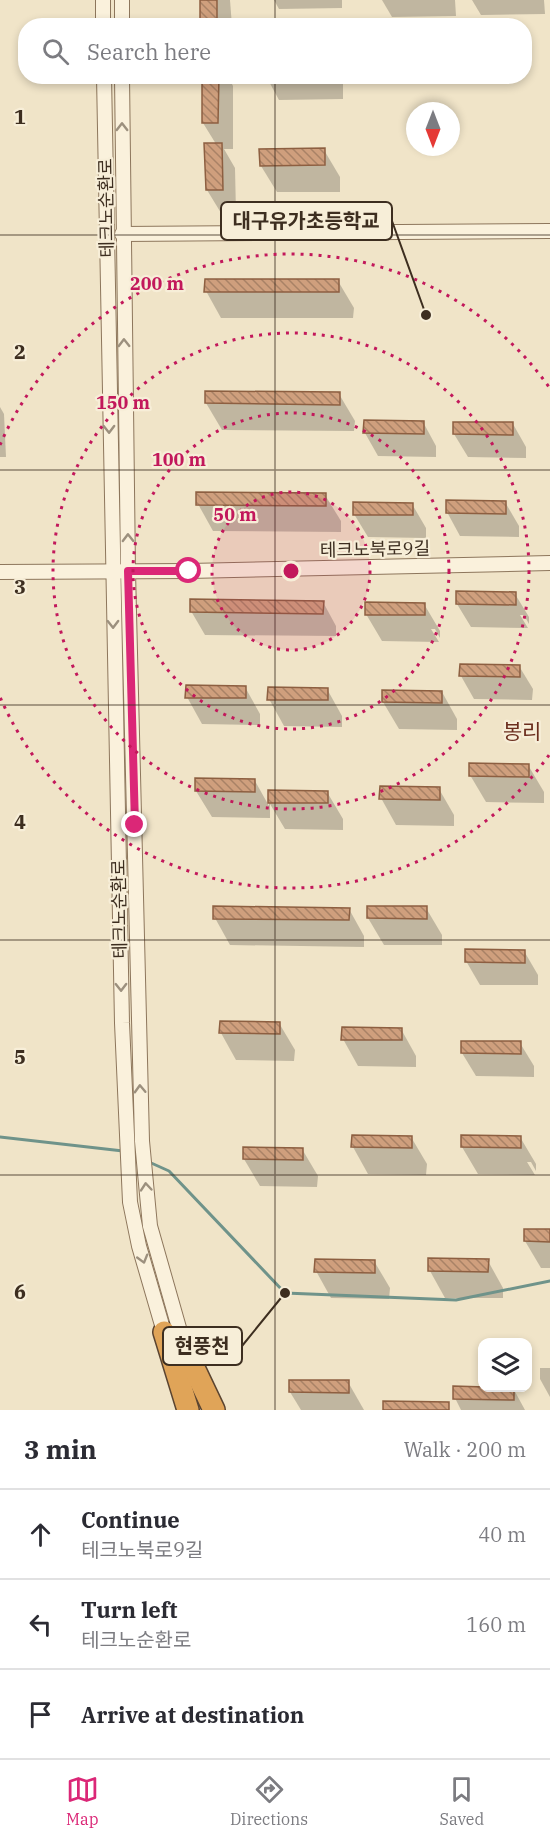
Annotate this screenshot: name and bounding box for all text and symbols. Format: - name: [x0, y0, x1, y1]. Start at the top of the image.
- search box: [18, 18, 532, 84]
- icon: search: [39, 35, 72, 68]
- text: Search here: [87, 37, 211, 66]
- north arrow: [406, 102, 460, 156]
- text: 1: [14, 103, 26, 130]
- one-way arrow: [116, 122, 128, 131]
- street label: 테크노순환로: [94, 158, 118, 258]
- callout: 대구유가초등학교: [221, 202, 392, 240]
- text: 대구유가초등학교: [232, 207, 380, 234]
- text: 200 m: [130, 272, 185, 295]
- text: 2: [14, 338, 26, 365]
- one-way arrow: [118, 338, 130, 347]
- text: 150 m: [96, 391, 151, 414]
- one-way arrow: [103, 424, 115, 433]
- text: 100 m: [152, 448, 207, 471]
- text: 50 m: [213, 503, 257, 526]
- one-way arrow: [121, 533, 134, 542]
- street label: 테크노북로9길: [320, 537, 430, 561]
- route start: [175, 557, 201, 583]
- centre of rings: [281, 561, 301, 581]
- text: 3: [14, 573, 26, 600]
- one-way arrow: [107, 619, 119, 628]
- district label: 봉리: [503, 717, 541, 745]
- text: 4: [14, 808, 26, 835]
- route end: [121, 811, 147, 837]
- street label: 테크노순환로: [107, 859, 131, 959]
- one-way arrow: [115, 982, 127, 991]
- text: 5: [14, 1043, 26, 1070]
- one-way arrow: [134, 1085, 146, 1094]
- one-way arrow: [140, 1182, 153, 1191]
- one-way arrow: [136, 1253, 148, 1264]
- text: 6: [14, 1278, 26, 1305]
- callout: 현풍천: [163, 1327, 242, 1365]
- text: 현풍천: [174, 1332, 230, 1359]
- map controls: [478, 1338, 532, 1392]
- button: layers: [478, 1338, 532, 1392]
- text: 3 min: [24, 1432, 97, 1466]
- text: Walk · 200 m: [404, 1436, 526, 1463]
- text: Continue: [81, 1505, 180, 1534]
- icon: ahead: [24, 1518, 57, 1551]
- text: 40 m: [478, 1521, 526, 1548]
- text: 테크노북로9길: [81, 1536, 203, 1563]
- text: Turn left: [81, 1595, 177, 1624]
- icon: left: [24, 1608, 57, 1641]
- text: 160 m: [466, 1611, 526, 1638]
- text: 테크노순환로: [81, 1626, 191, 1653]
- icon: arrive: [24, 1698, 57, 1731]
- text: Arrive at destination: [81, 1700, 304, 1729]
- tab: Map: [66, 1773, 99, 1829]
- tab: Directions: [230, 1773, 308, 1829]
- tab: Saved: [439, 1773, 484, 1829]

